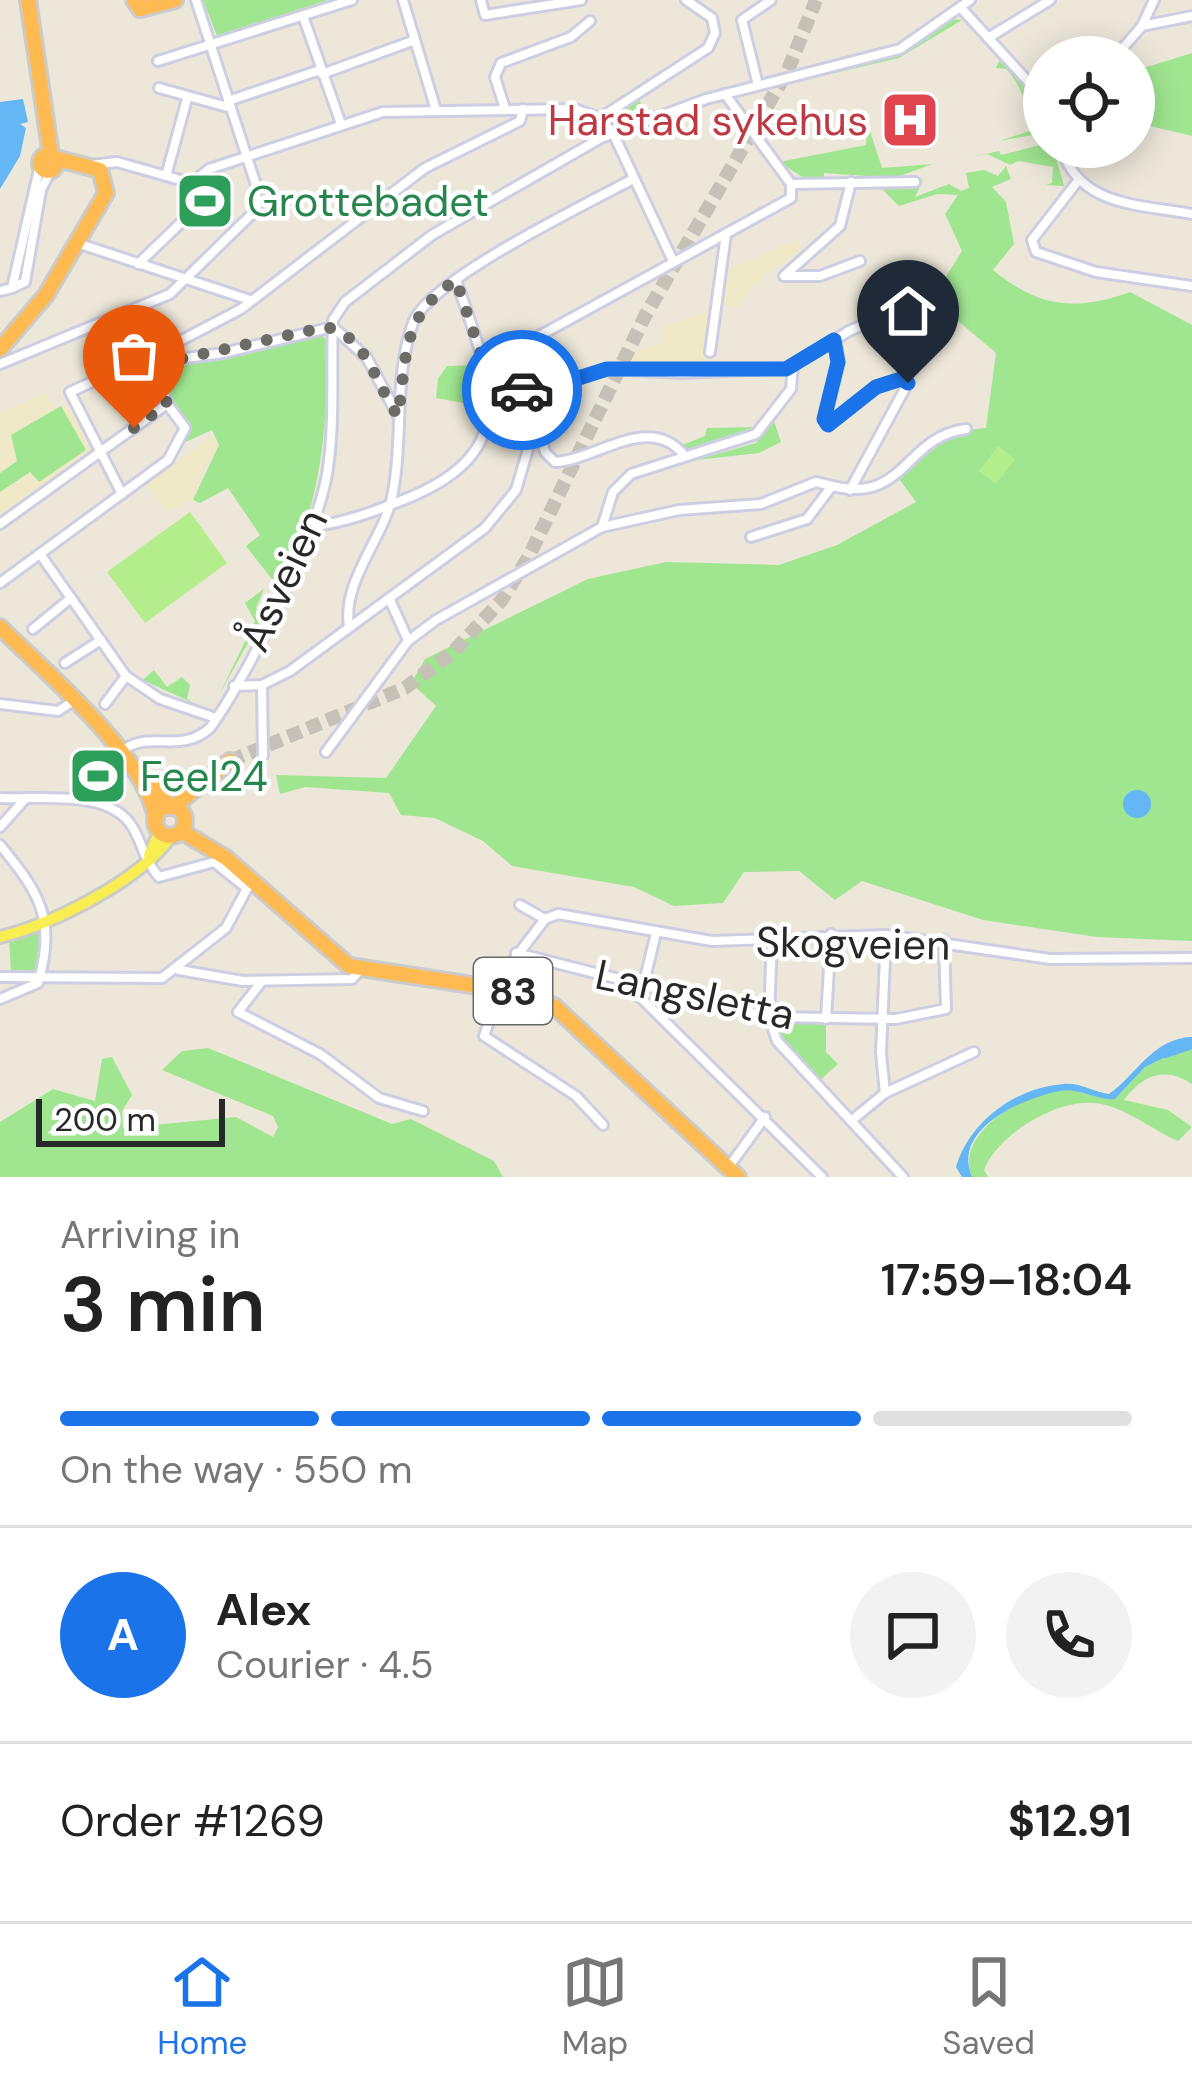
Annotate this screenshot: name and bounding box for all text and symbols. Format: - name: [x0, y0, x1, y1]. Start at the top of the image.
- map controls: [1023, 36, 1155, 168]
- button: locate: [1023, 36, 1155, 168]
- hospital icon: Harstad sykehus: [879, 89, 941, 151]
- place label: Harstad sykehus: [548, 93, 868, 148]
- sports icon: Grottebadet: [174, 170, 236, 232]
- place label: Grottebadet: [247, 174, 489, 229]
- pin: [857, 260, 959, 383]
- icon: home: [875, 278, 941, 344]
- pin: [83, 305, 185, 428]
- icon: bag: [101, 323, 167, 389]
- courier: [462, 330, 582, 450]
- icon: car: [489, 357, 555, 423]
- street label: Åsveien: [227, 500, 340, 660]
- sports icon: Feel24: [67, 745, 129, 807]
- place label: Feel24: [140, 749, 268, 804]
- street label: Skogveien: [755, 914, 951, 973]
- street label: Langsletta: [590, 947, 799, 1042]
- road number: 83: [474, 958, 552, 1024]
- scale bar: [36, 1093, 225, 1146]
- text: 200 m: [54, 1098, 156, 1141]
- text: Arriving in: [60, 1209, 240, 1260]
- text: 17:59–18:04: [881, 1250, 1132, 1309]
- text: 3 min: [60, 1254, 266, 1355]
- text: On the way · 550 m: [60, 1444, 412, 1495]
- button: chat: [850, 1572, 976, 1698]
- button: phone: [1006, 1572, 1132, 1698]
- text: Alex: [216, 1580, 311, 1639]
- text: A: [107, 1605, 139, 1664]
- text: Courier · 4.5: [216, 1639, 433, 1690]
- text: Order #1269: [60, 1791, 325, 1850]
- text: $12.91: [1008, 1791, 1132, 1850]
- tab: Home: [157, 1949, 247, 2064]
- tab: Map: [562, 1949, 628, 2064]
- tab: Saved: [942, 1949, 1035, 2064]

